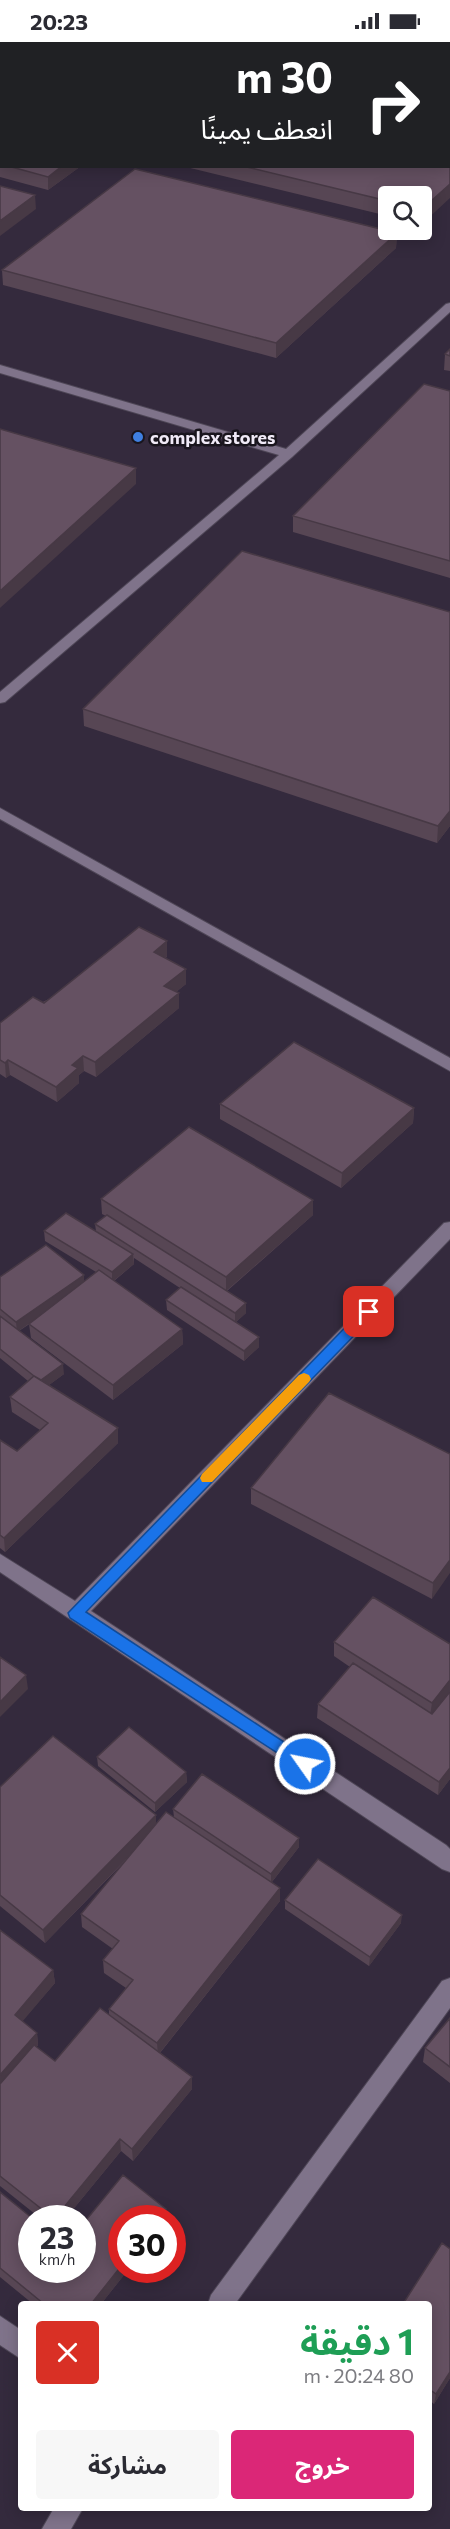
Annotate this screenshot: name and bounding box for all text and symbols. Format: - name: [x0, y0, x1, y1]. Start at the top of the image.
- text: 20:23: [30, 8, 88, 35]
- text: 30 m: [236, 50, 333, 102]
- icon: right: [354, 66, 432, 144]
- text: انعطف يمينًا: [200, 112, 333, 145]
- map controls: [378, 186, 432, 240]
- button: search: [378, 186, 432, 240]
- place label: complex stores: [150, 426, 275, 448]
- marker: complex stores: [131, 430, 145, 444]
- pin: [343, 1286, 394, 1337]
- icon: arrive: [352, 1295, 385, 1328]
- position arrow: [273, 1732, 337, 1796]
- speed limit sign: 30: [108, 2205, 186, 2283]
- text: 23: [40, 2218, 74, 2255]
- text: km/h: [39, 2250, 75, 2268]
- text: 1 دقيقة: [300, 2318, 414, 2362]
- button: close: [36, 2321, 99, 2384]
- text: 80 m · 20:24: [304, 2363, 414, 2387]
- button: مشاركة: [36, 2430, 219, 2499]
- button: خروج: [231, 2430, 414, 2499]

